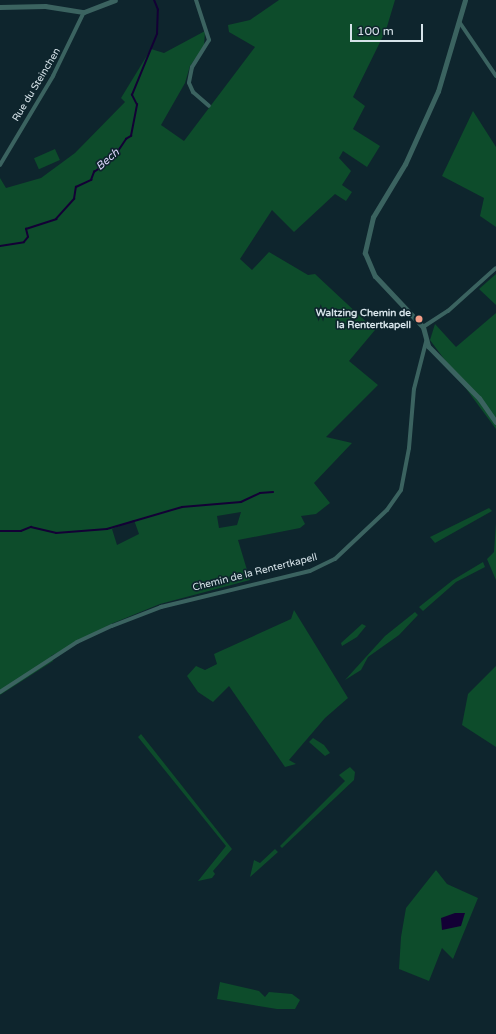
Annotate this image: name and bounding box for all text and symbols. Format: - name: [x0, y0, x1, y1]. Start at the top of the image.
- scale bar: [352, 16, 425, 42]
- text: 100 m: [357, 24, 394, 38]
- street label: Rue du Steinchen: [10, 46, 64, 124]
- water label: Bech: [94, 146, 122, 174]
- place label: Waltzing Chemin de la Rentertkapell: [316, 307, 411, 330]
- marker: Waltzing Chemin de la Rentertkapell: [414, 314, 424, 324]
- street label: Chemin de la Rentertkapell: [191, 552, 319, 594]

